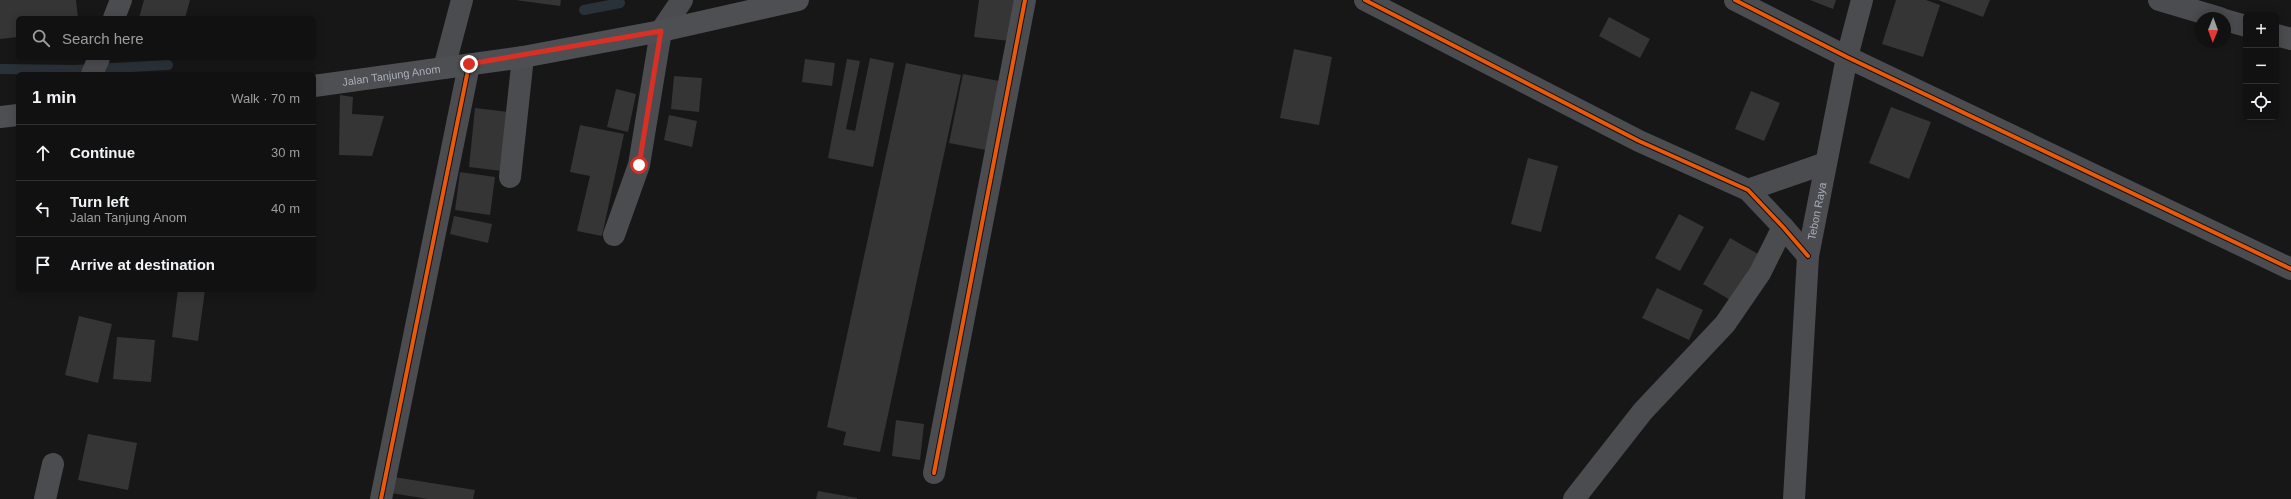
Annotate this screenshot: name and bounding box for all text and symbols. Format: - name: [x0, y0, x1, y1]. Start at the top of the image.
- north arrow: [2195, 12, 2231, 48]
- map controls: [2243, 12, 2279, 120]
- button: +: [2243, 12, 2279, 48]
- search box: [16, 16, 316, 60]
- icon: search: [30, 27, 52, 49]
- text: Search here: [62, 30, 144, 47]
- button: −: [2243, 48, 2279, 84]
- route end: [460, 55, 478, 73]
- street label: Jalan Tanjung Anom: [341, 63, 441, 88]
- button: locate: [2243, 84, 2279, 120]
- text: 1 min: [32, 88, 76, 107]
- text: Walk · 70 m: [231, 91, 300, 106]
- icon: ahead: [32, 142, 54, 164]
- text: Continue: [70, 144, 135, 161]
- text: 30 m: [271, 145, 300, 160]
- route start: [630, 156, 648, 174]
- street label: Tebon Raya: [1805, 180, 1828, 241]
- text: Turn left: [70, 193, 129, 210]
- icon: left: [32, 198, 54, 220]
- text: 40 m: [271, 201, 300, 216]
- text: Jalan Tanjung Anom: [70, 210, 187, 225]
- icon: arrive: [32, 254, 54, 276]
- text: Arrive at destination: [70, 256, 215, 273]

